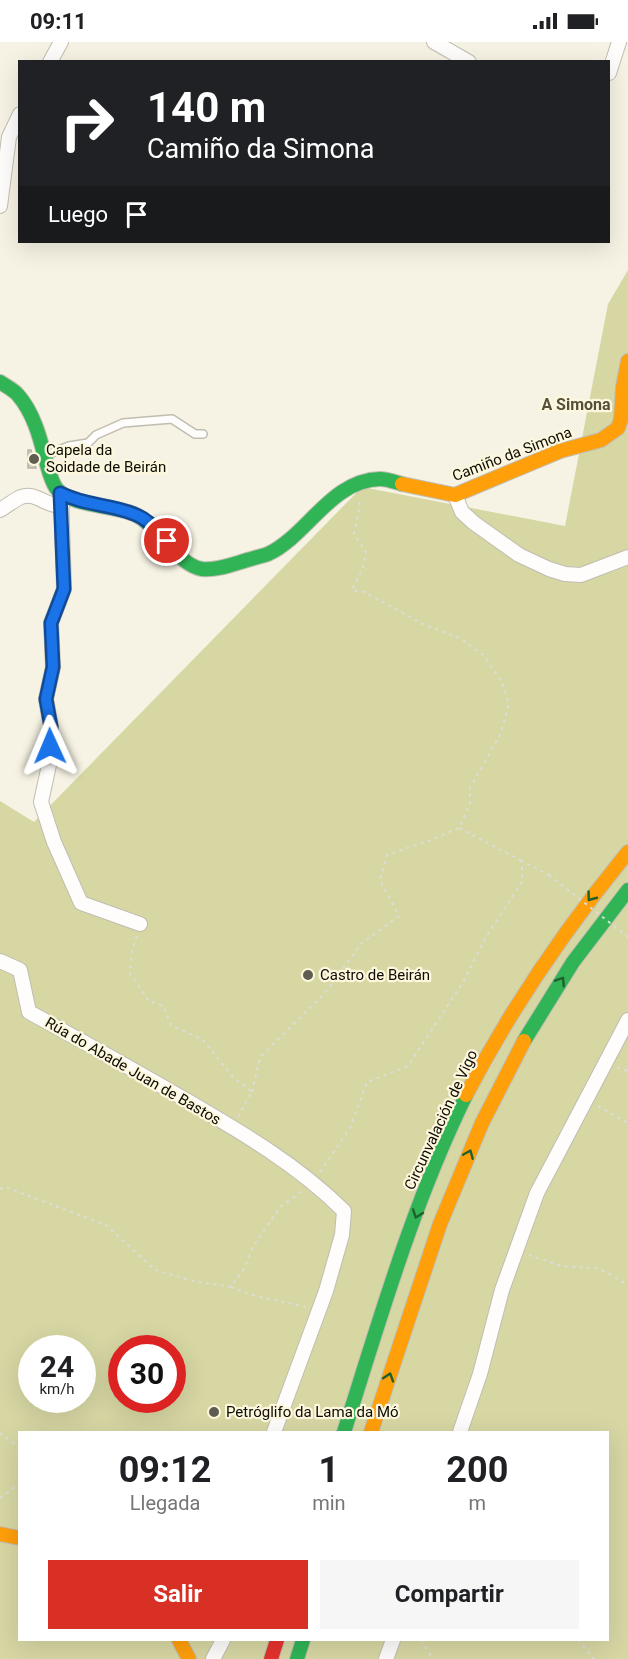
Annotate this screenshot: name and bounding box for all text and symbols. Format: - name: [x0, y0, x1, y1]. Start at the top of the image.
- text: 09:11: [30, 9, 87, 34]
- text: 140 m: [147, 83, 266, 132]
- icon: right: [48, 84, 126, 162]
- text: Camiño da Simona: [147, 133, 374, 165]
- icon: arrive: [120, 198, 153, 231]
- text: Luego: [48, 202, 108, 227]
- district label: A Simona: [541, 395, 611, 414]
- street label: Camiño da Simona: [450, 423, 574, 485]
- place label: Capela da Soidade de Beirán: [46, 441, 166, 476]
- marker: Capela da Soidade de Beirán: [27, 452, 41, 466]
- pin: [141, 515, 192, 566]
- icon: arrive: [150, 524, 183, 557]
- position arrow: [18, 714, 82, 778]
- one-way arrow: [587, 891, 598, 902]
- place label: Castro de Beirán: [320, 966, 430, 984]
- marker: Castro de Beirán: [301, 968, 315, 982]
- one-way arrow: [554, 977, 566, 987]
- street label: Rúa do Abade Juan de Bastos: [42, 1013, 224, 1129]
- street label: Circunvalación de Vigo: [401, 1047, 481, 1193]
- one-way arrow: [462, 1149, 474, 1160]
- one-way arrow: [411, 1208, 424, 1219]
- speed limit sign: 30: [108, 1335, 186, 1413]
- text: 24: [40, 1349, 74, 1384]
- one-way arrow: [381, 1372, 394, 1383]
- text: km/h: [39, 1380, 75, 1398]
- place label: Petróglifo da Lama da Mó: [226, 1403, 399, 1421]
- marker: Petróglifo da Lama da Mó: [207, 1405, 221, 1419]
- text: 09:12: [119, 1449, 211, 1491]
- text: 1: [319, 1449, 339, 1491]
- text: 200: [446, 1449, 508, 1491]
- text: Llegada: [130, 1491, 200, 1515]
- text: min: [312, 1491, 346, 1515]
- text: m: [469, 1491, 486, 1515]
- button: Salir: [48, 1560, 308, 1629]
- button: Compartir: [320, 1560, 579, 1629]

